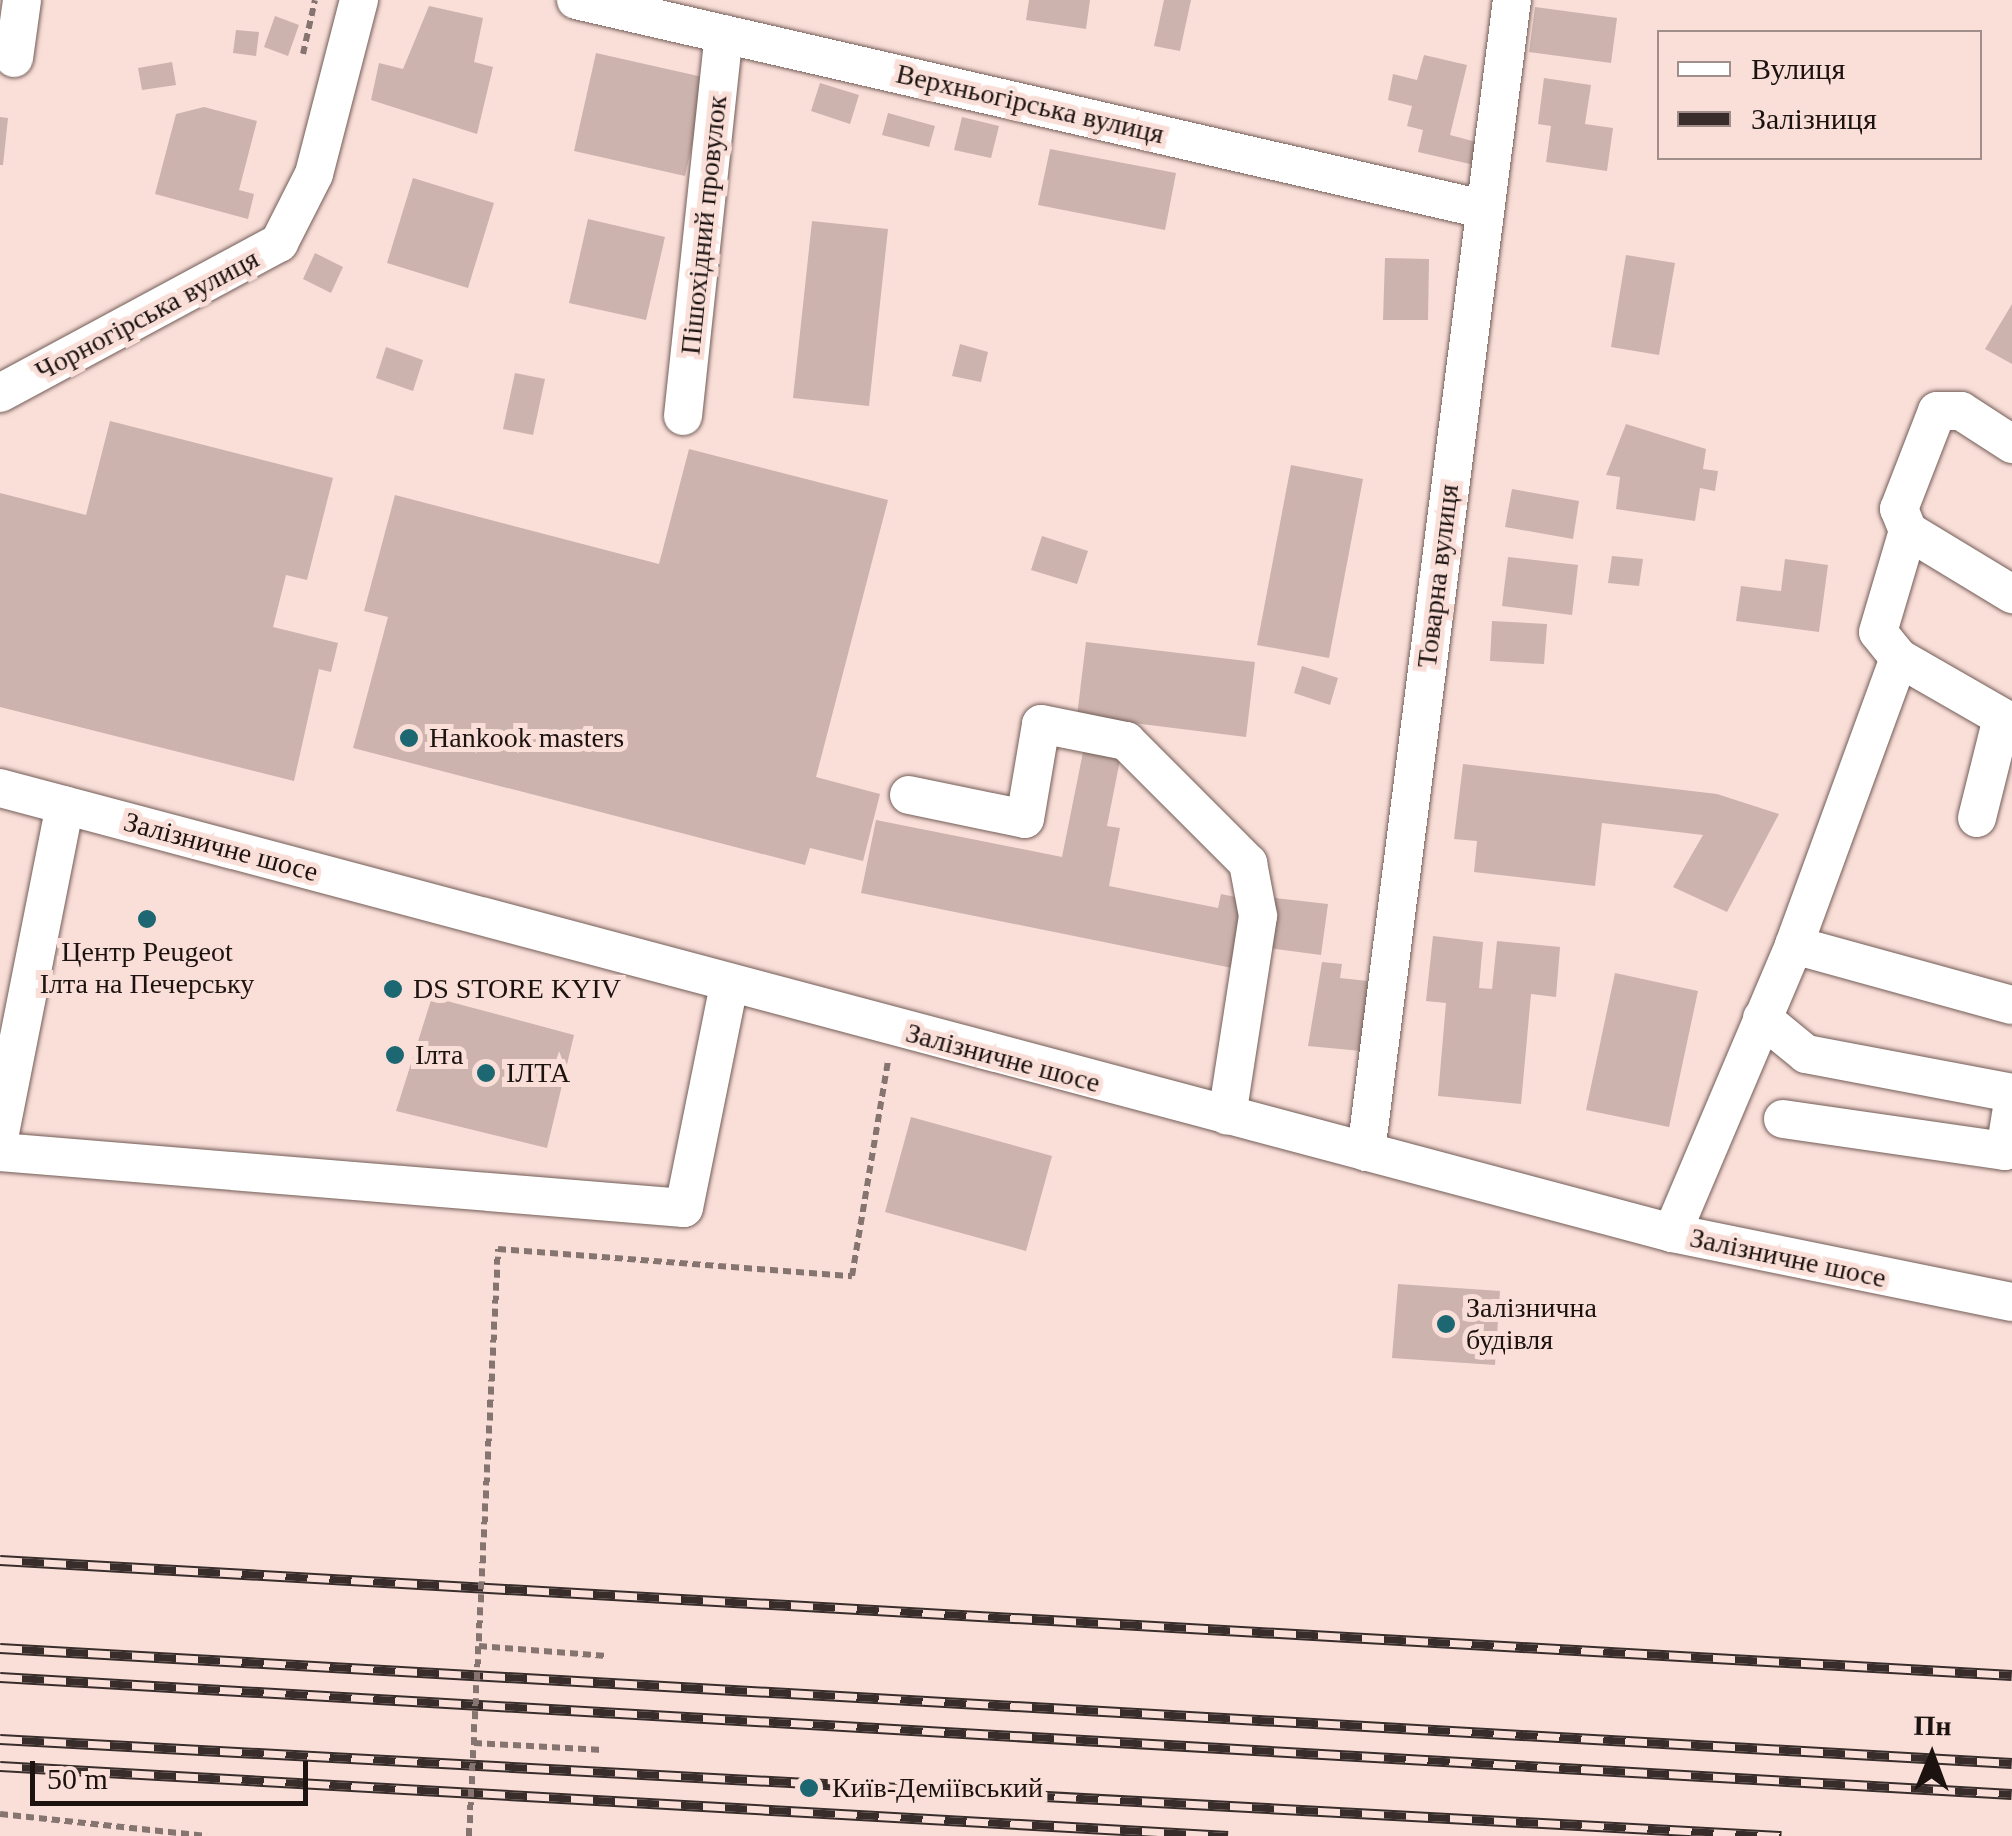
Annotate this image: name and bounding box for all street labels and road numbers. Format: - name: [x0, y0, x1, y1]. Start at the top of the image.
- street label: Верхньогірська вулиця: [893, 57, 1167, 151]
- street label: Пішохідний провулок: [674, 94, 734, 356]
- street label: Чорногірська вулиця: [30, 242, 264, 388]
- street label: Товарна вулиця: [1410, 482, 1466, 670]
- street label: Залізничне шосе: [120, 805, 322, 889]
- street label: Залізничне шосе: [902, 1016, 1104, 1100]
- street label: Залізничне шосе: [1687, 1221, 1889, 1295]

